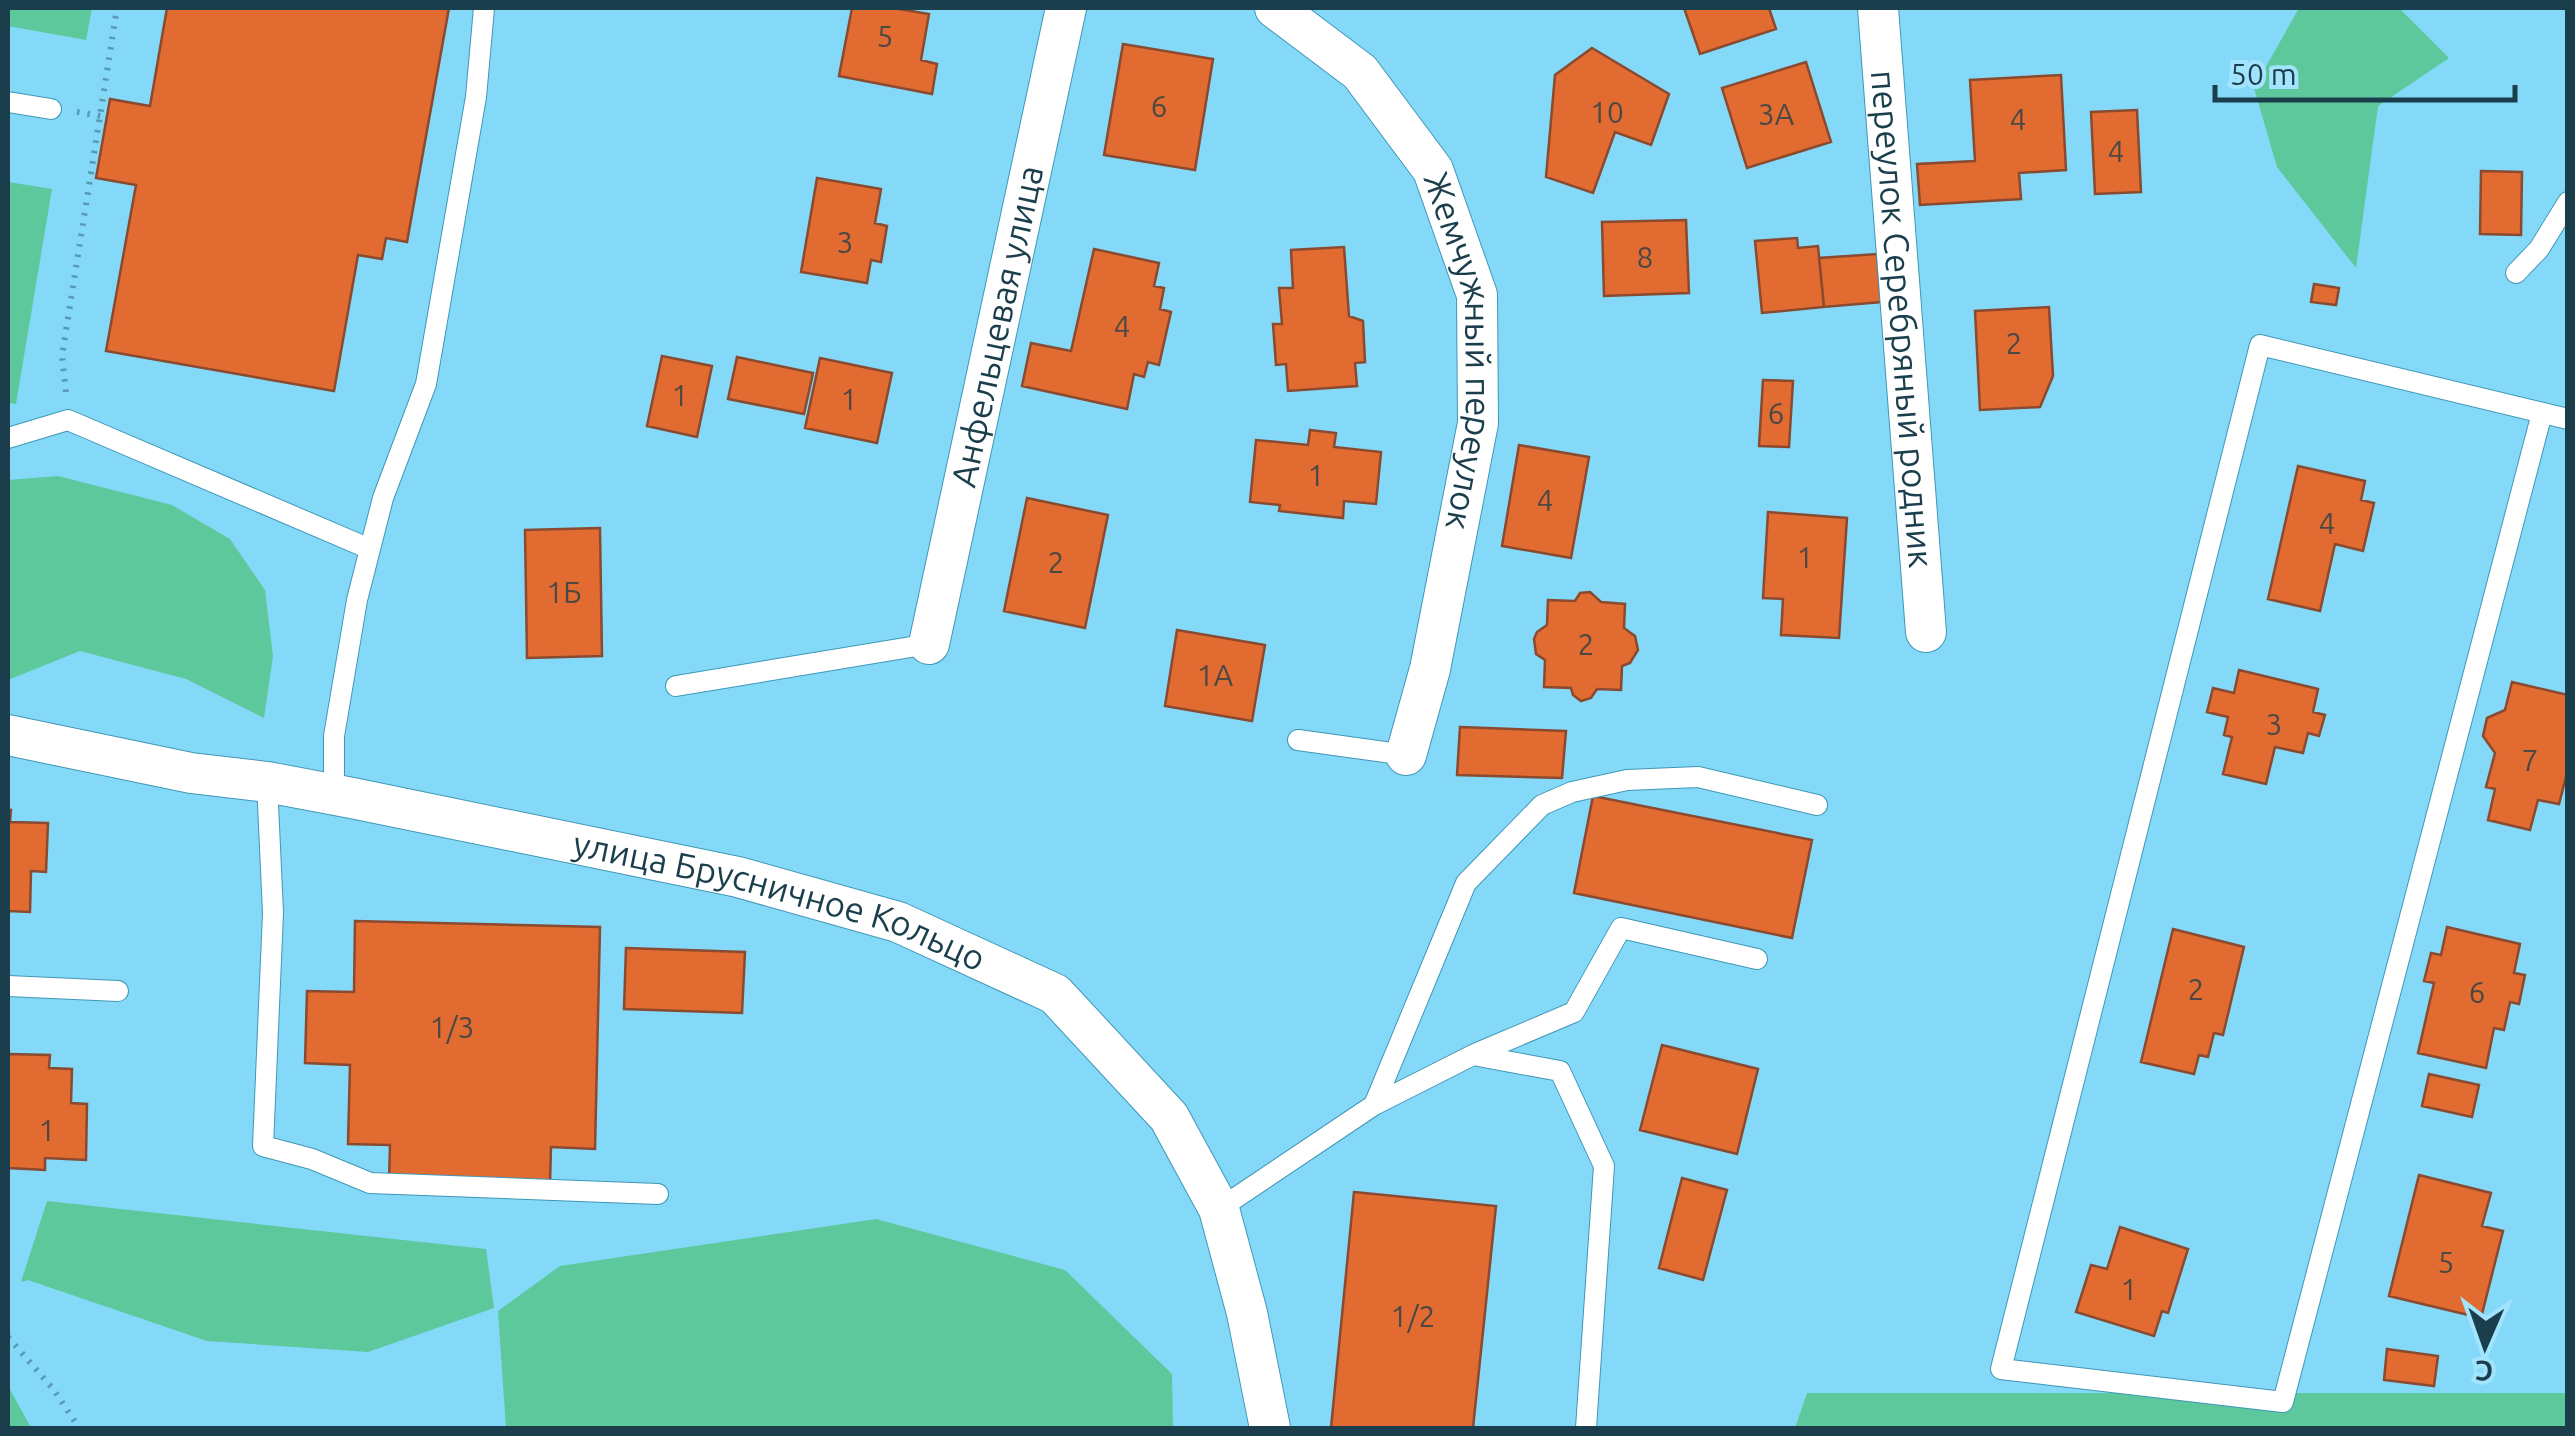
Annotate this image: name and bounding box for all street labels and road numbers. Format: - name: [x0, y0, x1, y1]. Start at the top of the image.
- street label: переулок Серебряный родник: [1864, 69, 1942, 569]
- street label: Анфельцевая улица: [942, 162, 1050, 490]
- street label: Жемчужный переулок: [1416, 166, 1500, 534]
- street label: улица Брусничное Кольцо: [570, 823, 992, 978]

